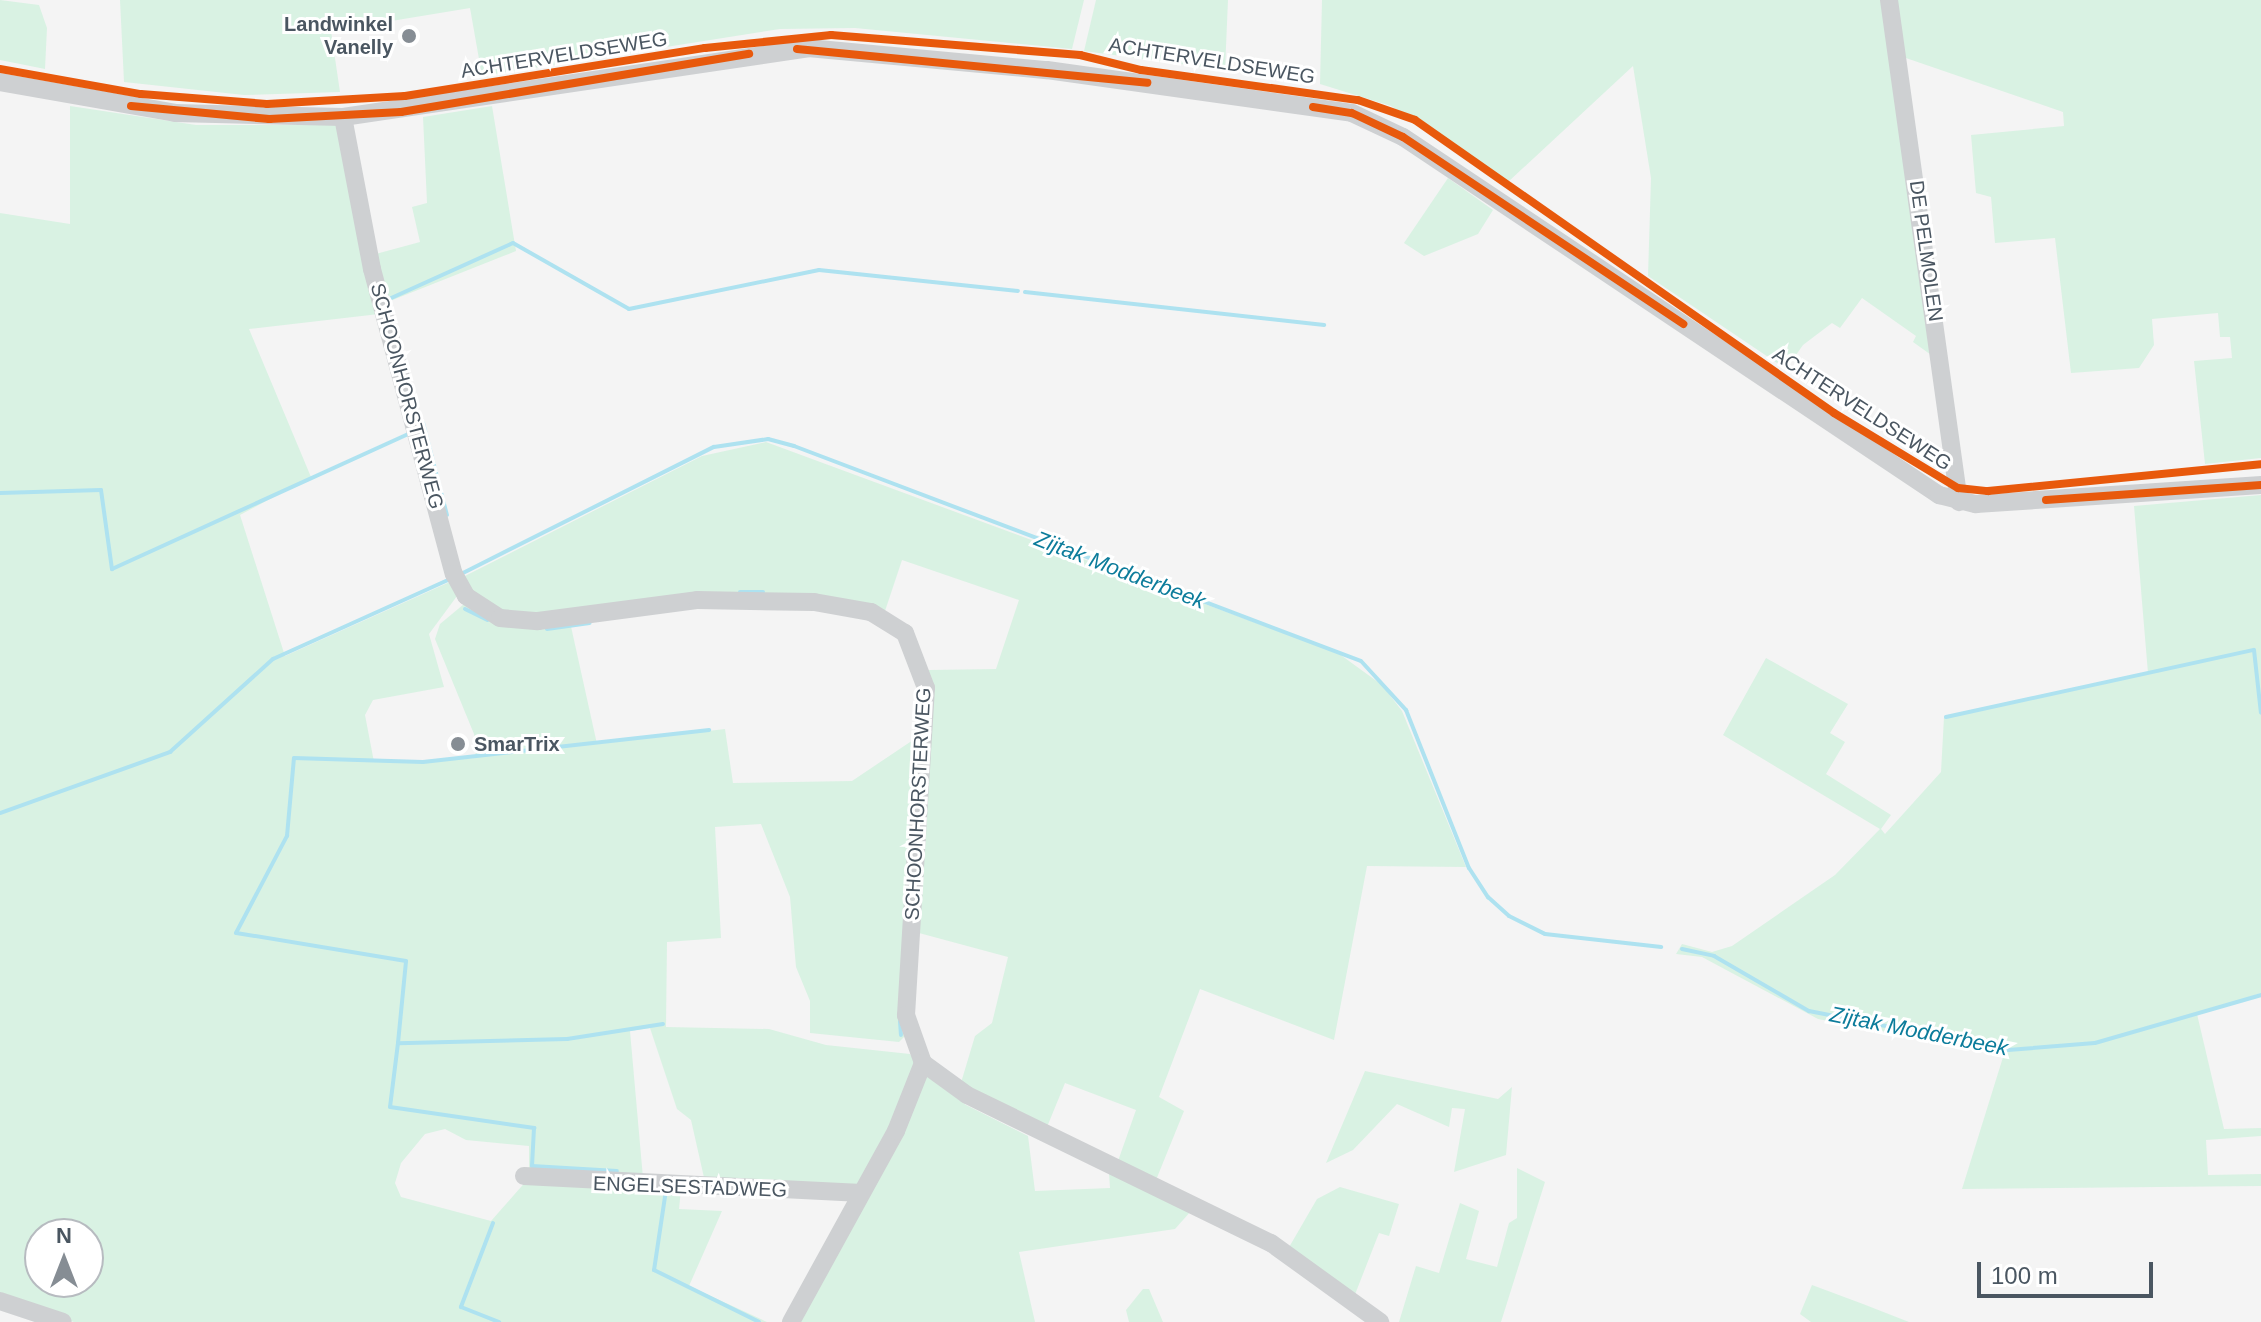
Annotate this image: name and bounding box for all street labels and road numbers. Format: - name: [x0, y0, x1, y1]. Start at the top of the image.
- street label: ACHTERVELDSEWEG: [459, 27, 669, 83]
- street label: ACHTERVELDSEWEG: [1107, 33, 1317, 89]
- street label: DE PELMOLEN: [1904, 179, 1948, 323]
- street label: SCHOONHORSTERWEG: [365, 280, 449, 512]
- street label: ACHTERVELDSEWEG: [1768, 342, 1956, 476]
- street label: SCHOONHORSTERWEG: [900, 687, 936, 921]
- street label: ENGELSESTADWEG: [593, 1172, 787, 1202]

